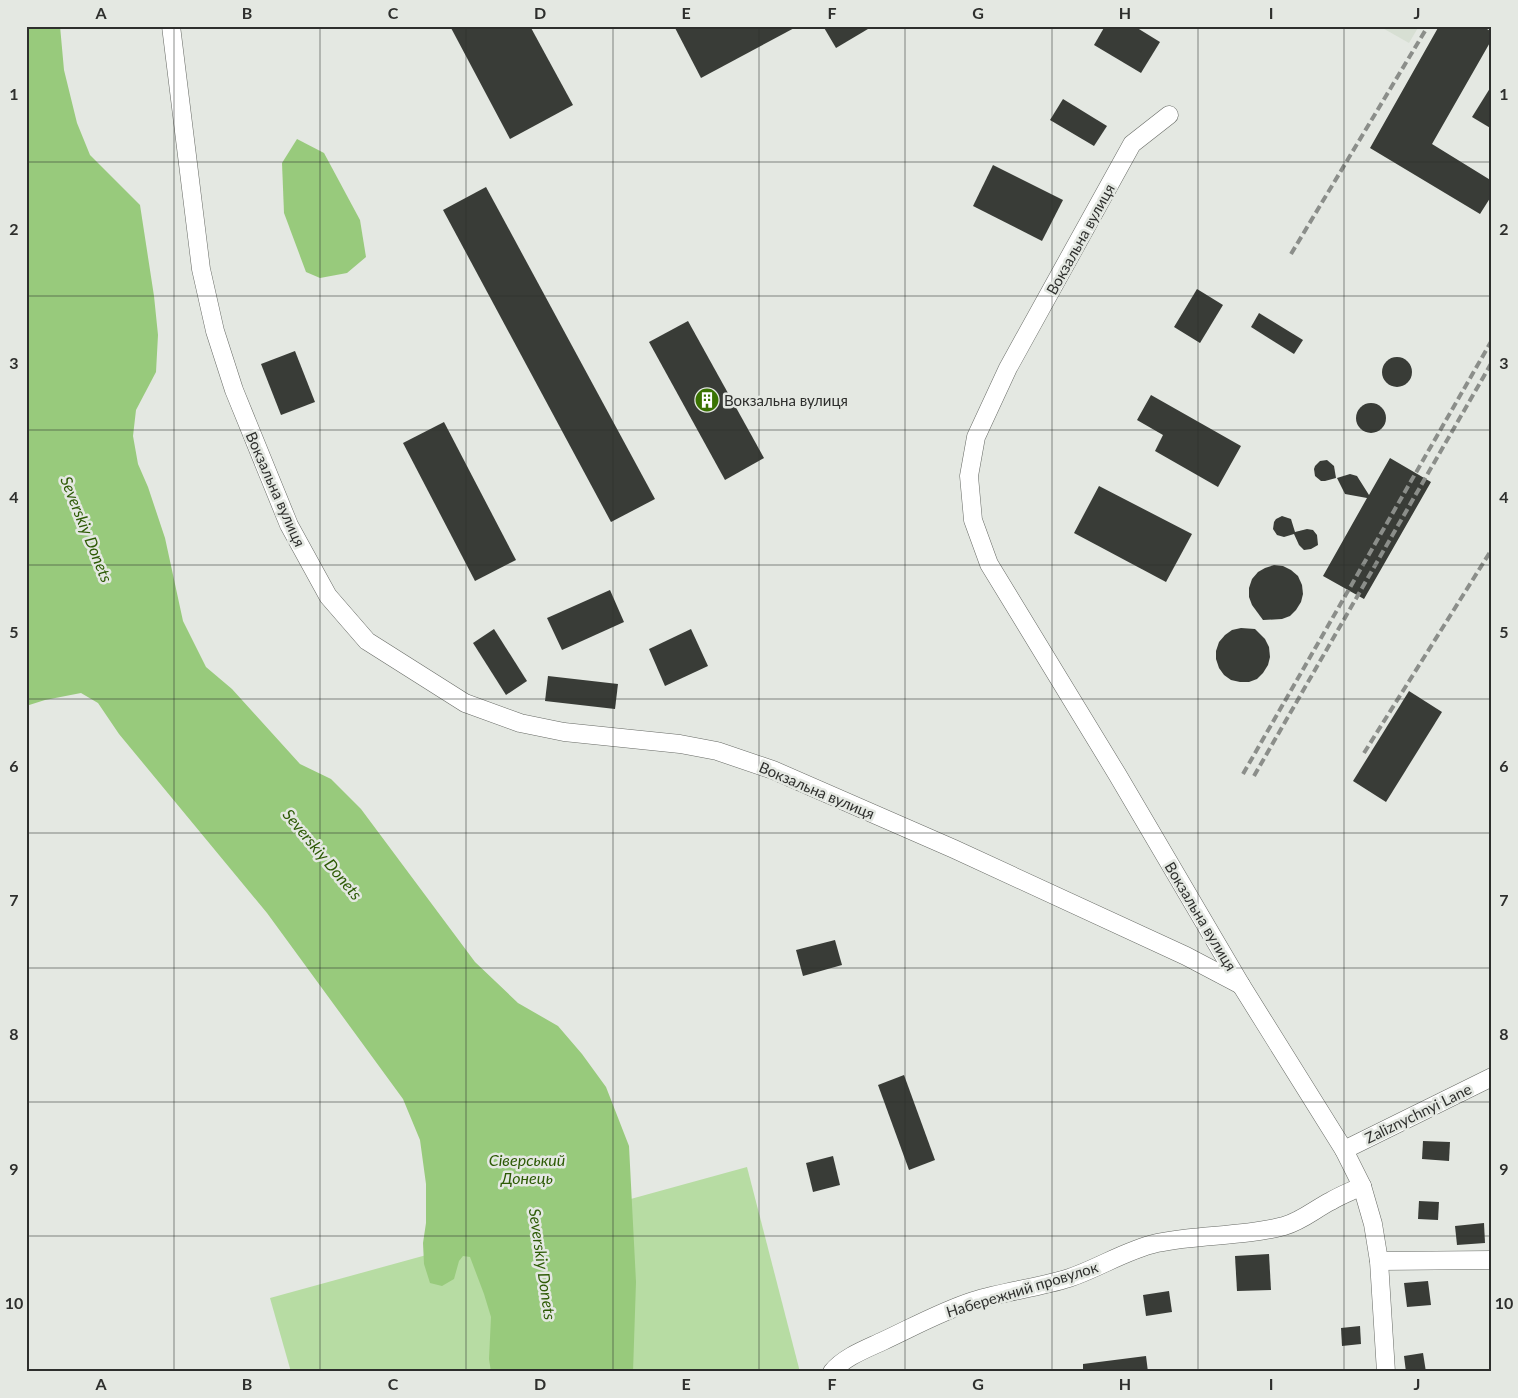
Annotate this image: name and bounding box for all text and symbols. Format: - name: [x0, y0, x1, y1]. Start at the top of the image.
- text: A: [94, 3, 107, 22]
- text: B: [242, 3, 252, 22]
- text: C: [388, 3, 399, 22]
- text: D: [534, 3, 546, 22]
- text: E: [681, 3, 691, 22]
- text: F: [827, 3, 837, 22]
- text: G: [972, 3, 984, 22]
- text: H: [1119, 3, 1131, 22]
- text: I: [1269, 3, 1273, 22]
- text: J: [1414, 3, 1420, 22]
- text: 1: [9, 84, 19, 103]
- text: 1: [1499, 84, 1509, 103]
- street label: Вокзальна вулиця: [1042, 180, 1118, 298]
- text: 2: [9, 219, 19, 238]
- text: 2: [1499, 219, 1509, 238]
- text: 3: [9, 353, 19, 372]
- text: 3: [1499, 353, 1509, 372]
- building icon: Вокзальна вулиця: [694, 387, 720, 413]
- place label: Вокзальна вулиця: [724, 391, 848, 409]
- street label: Вокзальна вулиця: [243, 429, 309, 549]
- water label: Severskiy Donets: [57, 473, 117, 585]
- text: 4: [9, 487, 19, 506]
- text: 4: [1499, 487, 1509, 506]
- text: 5: [9, 622, 19, 641]
- text: 5: [1499, 622, 1509, 641]
- text: 6: [9, 756, 19, 775]
- text: 6: [1499, 756, 1509, 775]
- street label: Вокзальна вулиця: [756, 758, 878, 822]
- water label: Severskiy Donets: [280, 805, 367, 904]
- street label: Вокзальна вулиця: [1161, 858, 1241, 974]
- text: 7: [9, 890, 19, 909]
- text: 7: [1499, 890, 1509, 909]
- text: 8: [9, 1024, 19, 1043]
- text: 8: [1499, 1024, 1509, 1043]
- street label: Zaliznychnyi Lane: [1362, 1079, 1474, 1147]
- water label: Сіверський Донець: [489, 1150, 565, 1187]
- text: 9: [9, 1159, 19, 1178]
- text: 9: [1499, 1159, 1509, 1178]
- water label: Severskiy Donets: [526, 1207, 560, 1322]
- street label: Набережний провулок: [944, 1257, 1100, 1321]
- text: 10: [5, 1293, 23, 1312]
- text: 10: [1495, 1293, 1513, 1312]
- text: A: [94, 1374, 107, 1393]
- text: B: [242, 1374, 252, 1393]
- text: C: [388, 1374, 399, 1393]
- text: D: [534, 1374, 546, 1393]
- text: E: [681, 1374, 691, 1393]
- text: F: [827, 1374, 837, 1393]
- text: G: [972, 1374, 984, 1393]
- text: H: [1119, 1374, 1131, 1393]
- text: I: [1269, 1374, 1273, 1393]
- text: J: [1414, 1374, 1420, 1393]

